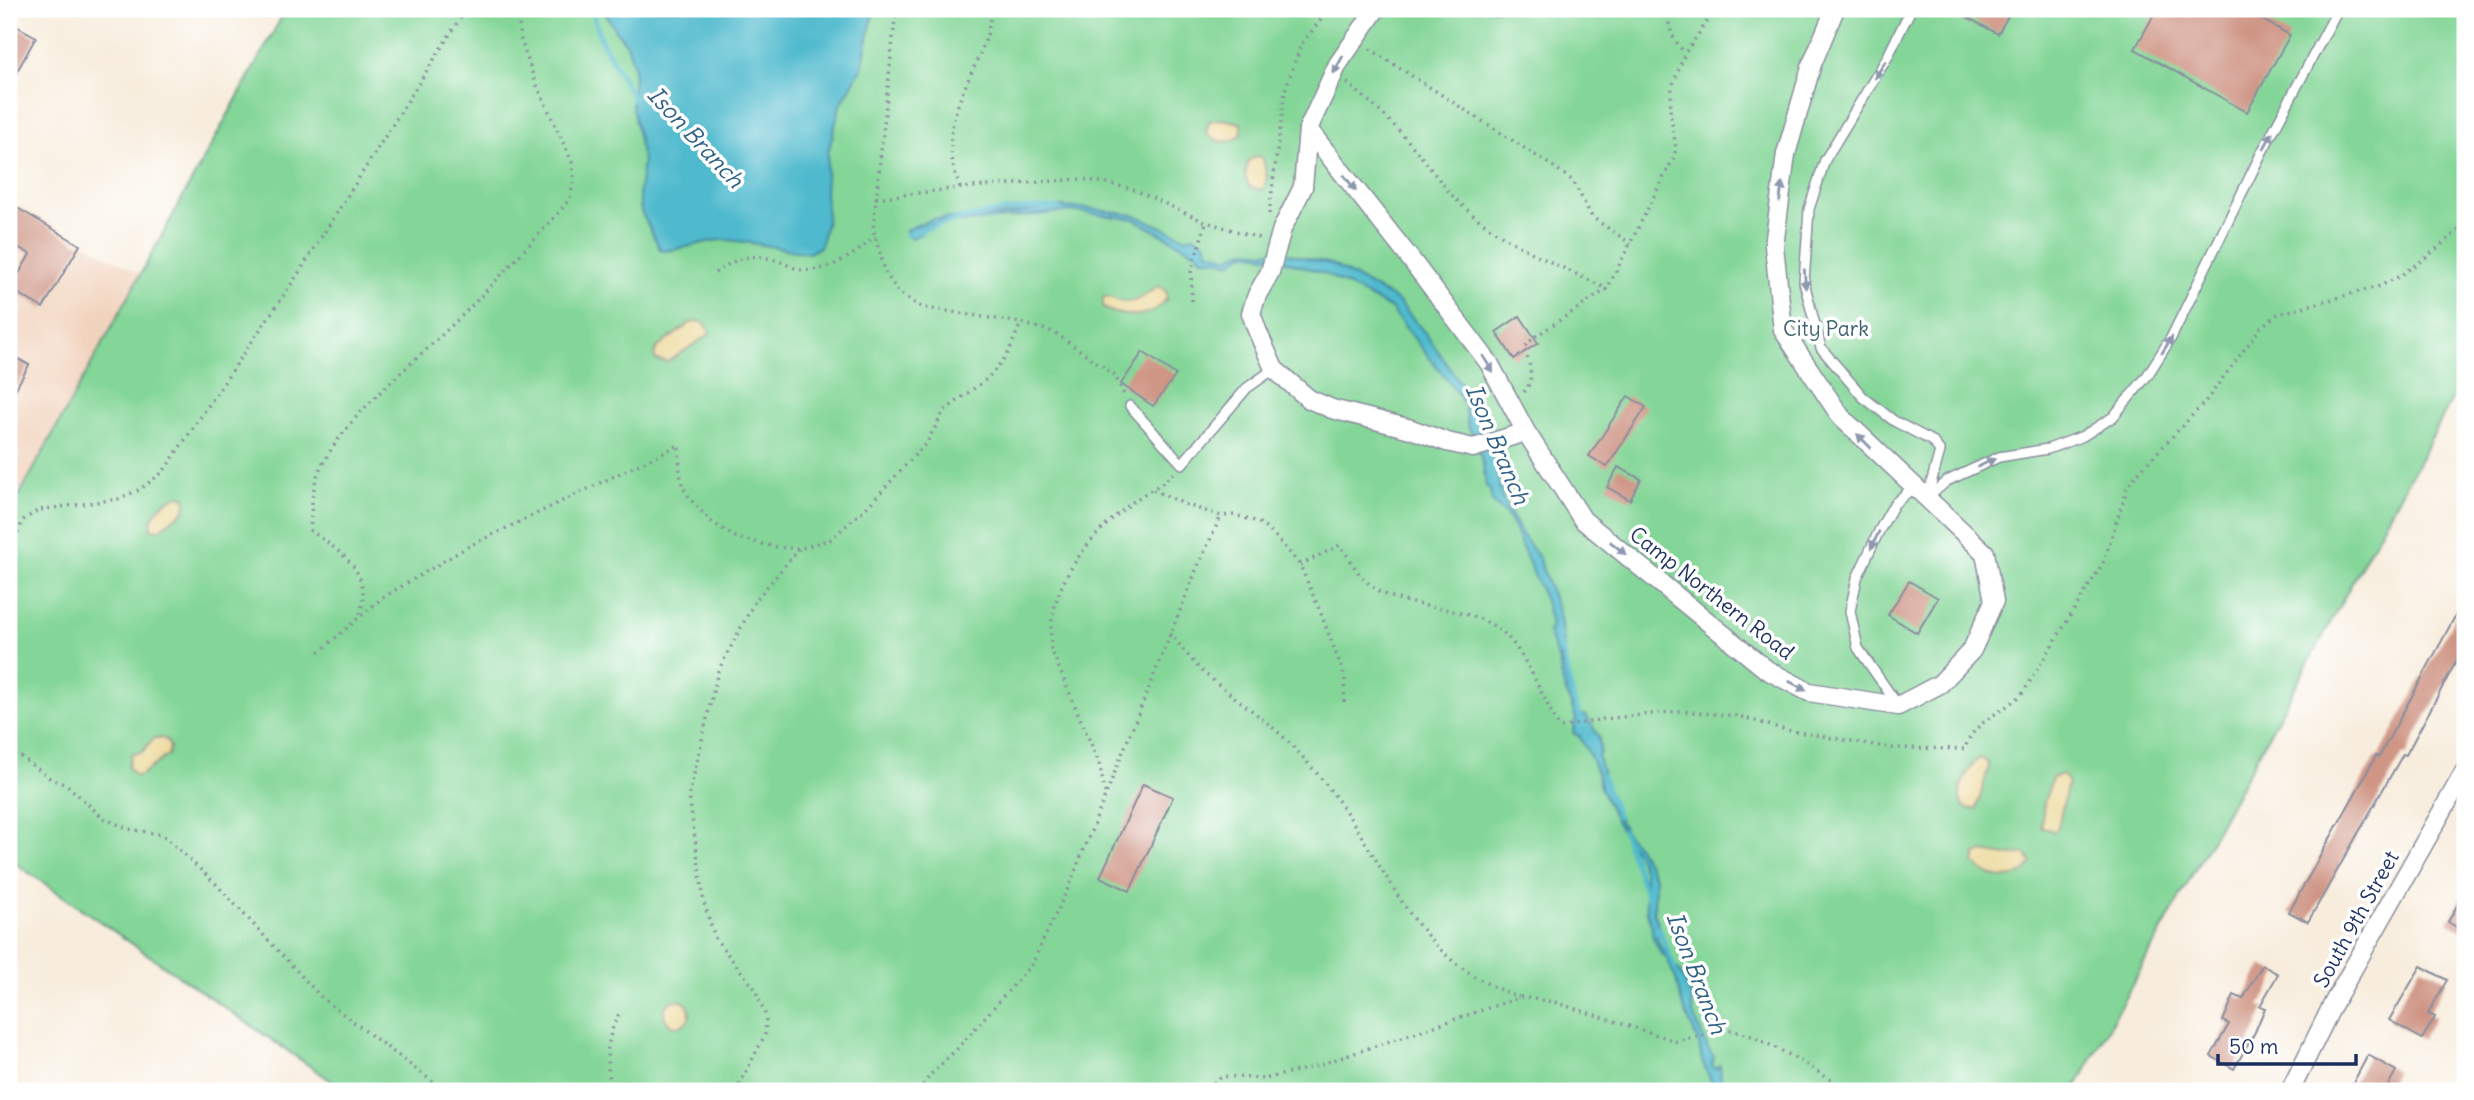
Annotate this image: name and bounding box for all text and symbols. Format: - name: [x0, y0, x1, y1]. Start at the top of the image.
- one-way arrow: [1332, 56, 1344, 75]
- one-way arrow: [1874, 60, 1887, 79]
- water label: Ison Branch: [642, 80, 751, 194]
- one-way arrow: [2262, 131, 2274, 151]
- one-way arrow: [1343, 173, 1358, 191]
- one-way arrow: [1776, 181, 1787, 203]
- one-way arrow: [1800, 268, 1811, 290]
- park label: City Park: [1783, 315, 1869, 342]
- one-way arrow: [2160, 335, 2173, 354]
- one-way arrow: [1481, 354, 1494, 374]
- water label: Ison Branch: [1460, 379, 1537, 509]
- one-way arrow: [1856, 432, 1873, 449]
- one-way arrow: [1976, 457, 1996, 469]
- street label: Camp Northern Road: [1624, 520, 1800, 666]
- one-way arrow: [1869, 530, 1880, 550]
- one-way arrow: [1609, 540, 1626, 555]
- one-way arrow: [1788, 680, 1808, 692]
- street label: South 9th Street: [2307, 846, 2405, 992]
- water label: Ison Branch: [1661, 908, 1734, 1039]
- scale bar: [2218, 1023, 2357, 1067]
- text: 50 m: [2229, 1033, 2278, 1060]

